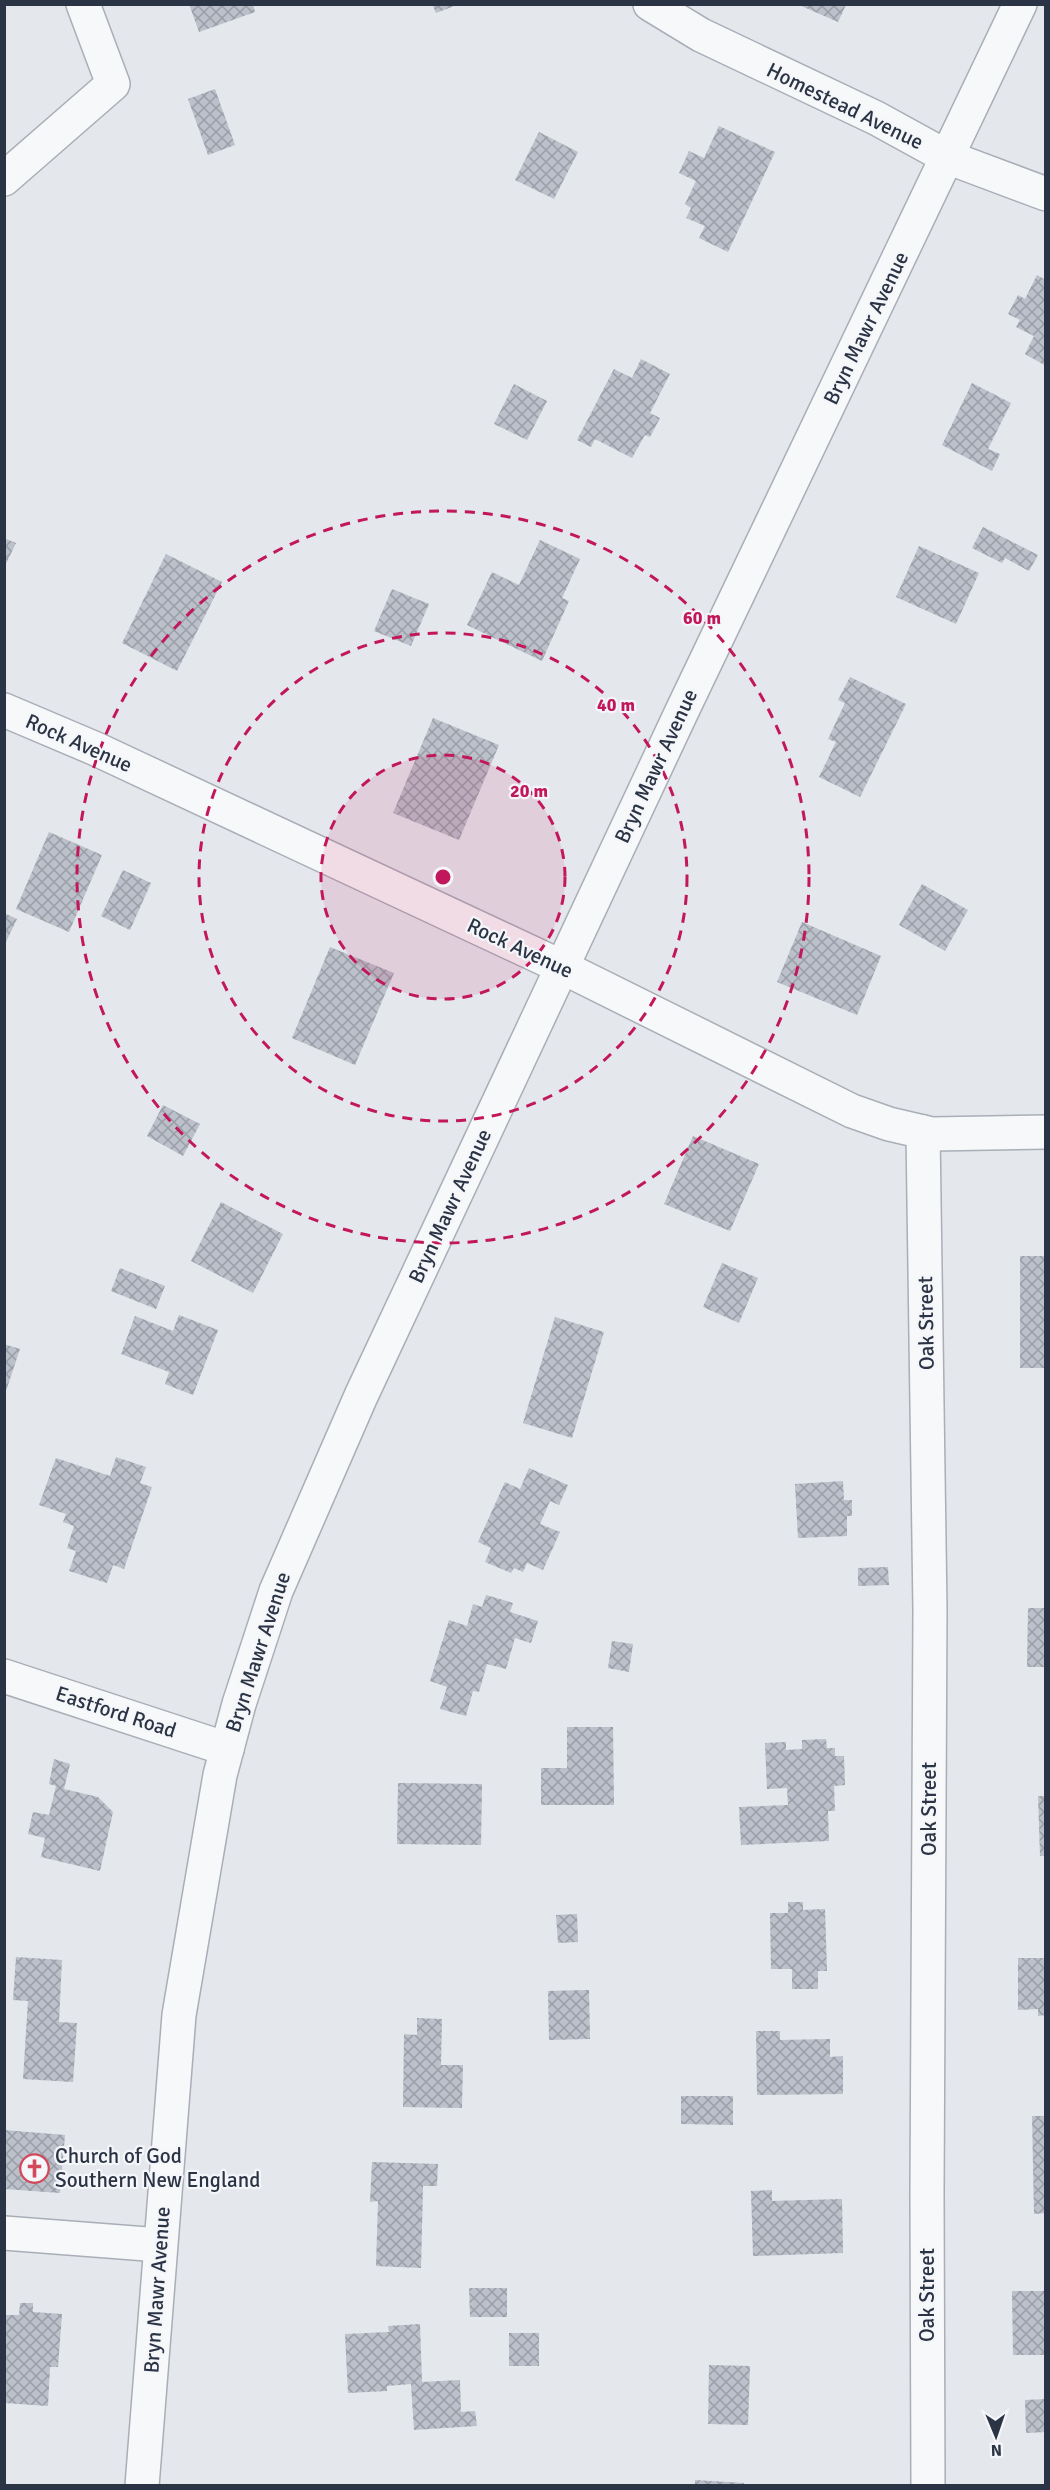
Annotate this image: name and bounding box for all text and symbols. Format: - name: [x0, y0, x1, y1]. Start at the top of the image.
- street label: Homestead Avenue: [762, 57, 928, 155]
- street label: Bryn Mawr Avenue: [818, 247, 914, 409]
- text: 60 m: [683, 607, 721, 629]
- street label: Bryn Mawr Avenue: [609, 685, 703, 847]
- text: 40 m: [597, 694, 635, 716]
- street label: Rock Avenue: [22, 708, 136, 778]
- text: 20 m: [510, 780, 548, 802]
- centre of rings: [433, 867, 453, 887]
- street label: Rock Avenue: [463, 912, 577, 984]
- street label: Bryn Mawr Avenue: [403, 1125, 497, 1287]
- street label: Oak Street: [912, 1276, 940, 1370]
- street label: Bryn Mawr Avenue: [220, 1569, 296, 1735]
- street label: Eastford Road: [52, 1680, 180, 1744]
- street label: Oak Street: [916, 1762, 942, 1856]
- place label: Church of God Southern New England: [55, 2143, 260, 2193]
- church icon: Church of God Southern New England: [18, 2152, 50, 2184]
- street label: Bryn Mawr Avenue: [138, 2206, 176, 2374]
- street label: Oak Street: [914, 2248, 940, 2342]
- north arrow: [966, 2406, 1026, 2466]
- text: N: [991, 2440, 1002, 2460]

